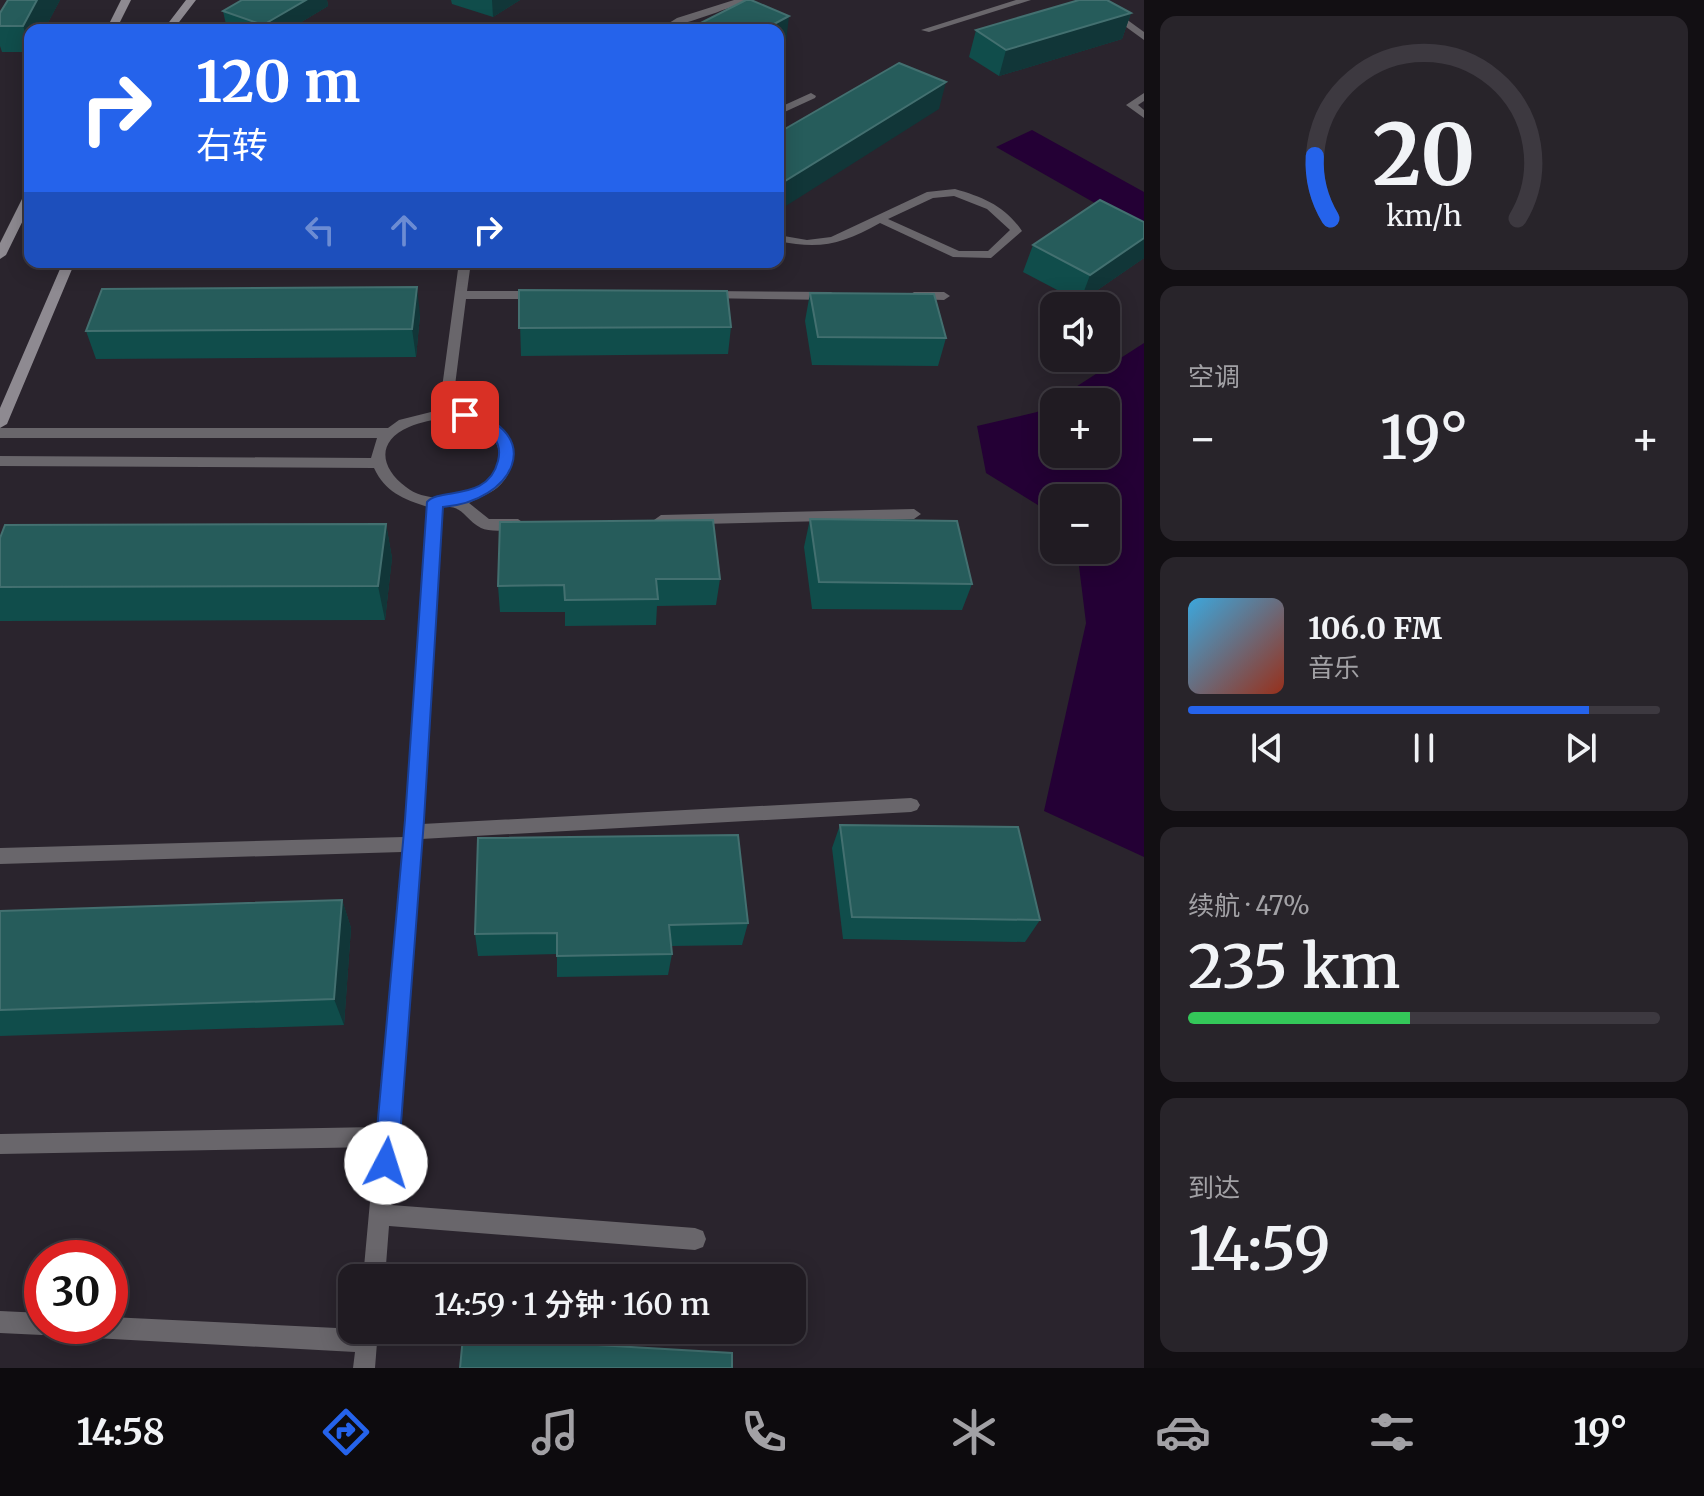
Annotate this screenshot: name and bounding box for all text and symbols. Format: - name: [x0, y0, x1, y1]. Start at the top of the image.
- text: 120 m: [196, 47, 360, 117]
- icon: right: [64, 56, 168, 160]
- text: 20: [1373, 103, 1475, 208]
- text: 右转: [196, 123, 268, 168]
- text: km/h: [1386, 198, 1462, 234]
- icon: left: [298, 208, 342, 252]
- icon: ahead: [382, 208, 426, 252]
- icon: right: [466, 208, 510, 252]
- map controls: [1040, 292, 1120, 564]
- button: sound: [1040, 292, 1120, 372]
- text: 空调: [1188, 360, 1240, 393]
- pin: [431, 381, 499, 449]
- button: +: [1040, 388, 1120, 468]
- icon: arrive: [443, 393, 487, 437]
- text: 19°: [1380, 400, 1468, 475]
- text: −: [1188, 411, 1217, 466]
- text: +: [1631, 411, 1660, 466]
- button: −: [1040, 484, 1120, 564]
- text: 106.0 FM: [1308, 609, 1442, 647]
- text: 音乐: [1308, 651, 1360, 684]
- icon: previous: [1245, 726, 1289, 770]
- icon: pause: [1402, 726, 1446, 770]
- icon: next: [1559, 726, 1603, 770]
- text: 续航 · 47%: [1188, 889, 1310, 922]
- text: 235 km: [1188, 929, 1400, 1004]
- position arrow: [344, 1121, 428, 1205]
- text: 到达: [1188, 1171, 1240, 1204]
- text: 14:59: [1188, 1211, 1331, 1286]
- speed limit sign: 30: [24, 1240, 128, 1344]
- text: 14:59 · 1 分钟 · 160 m: [434, 1285, 710, 1323]
- icon: directions: [318, 1404, 374, 1460]
- icon: music: [527, 1404, 583, 1460]
- icon: phone: [736, 1404, 792, 1460]
- icon: climate: [946, 1404, 1002, 1460]
- icon: car: [1155, 1404, 1211, 1460]
- icon: filters: [1364, 1404, 1420, 1460]
- text: 14:58: [77, 1410, 165, 1455]
- text: 19°: [1573, 1410, 1627, 1455]

